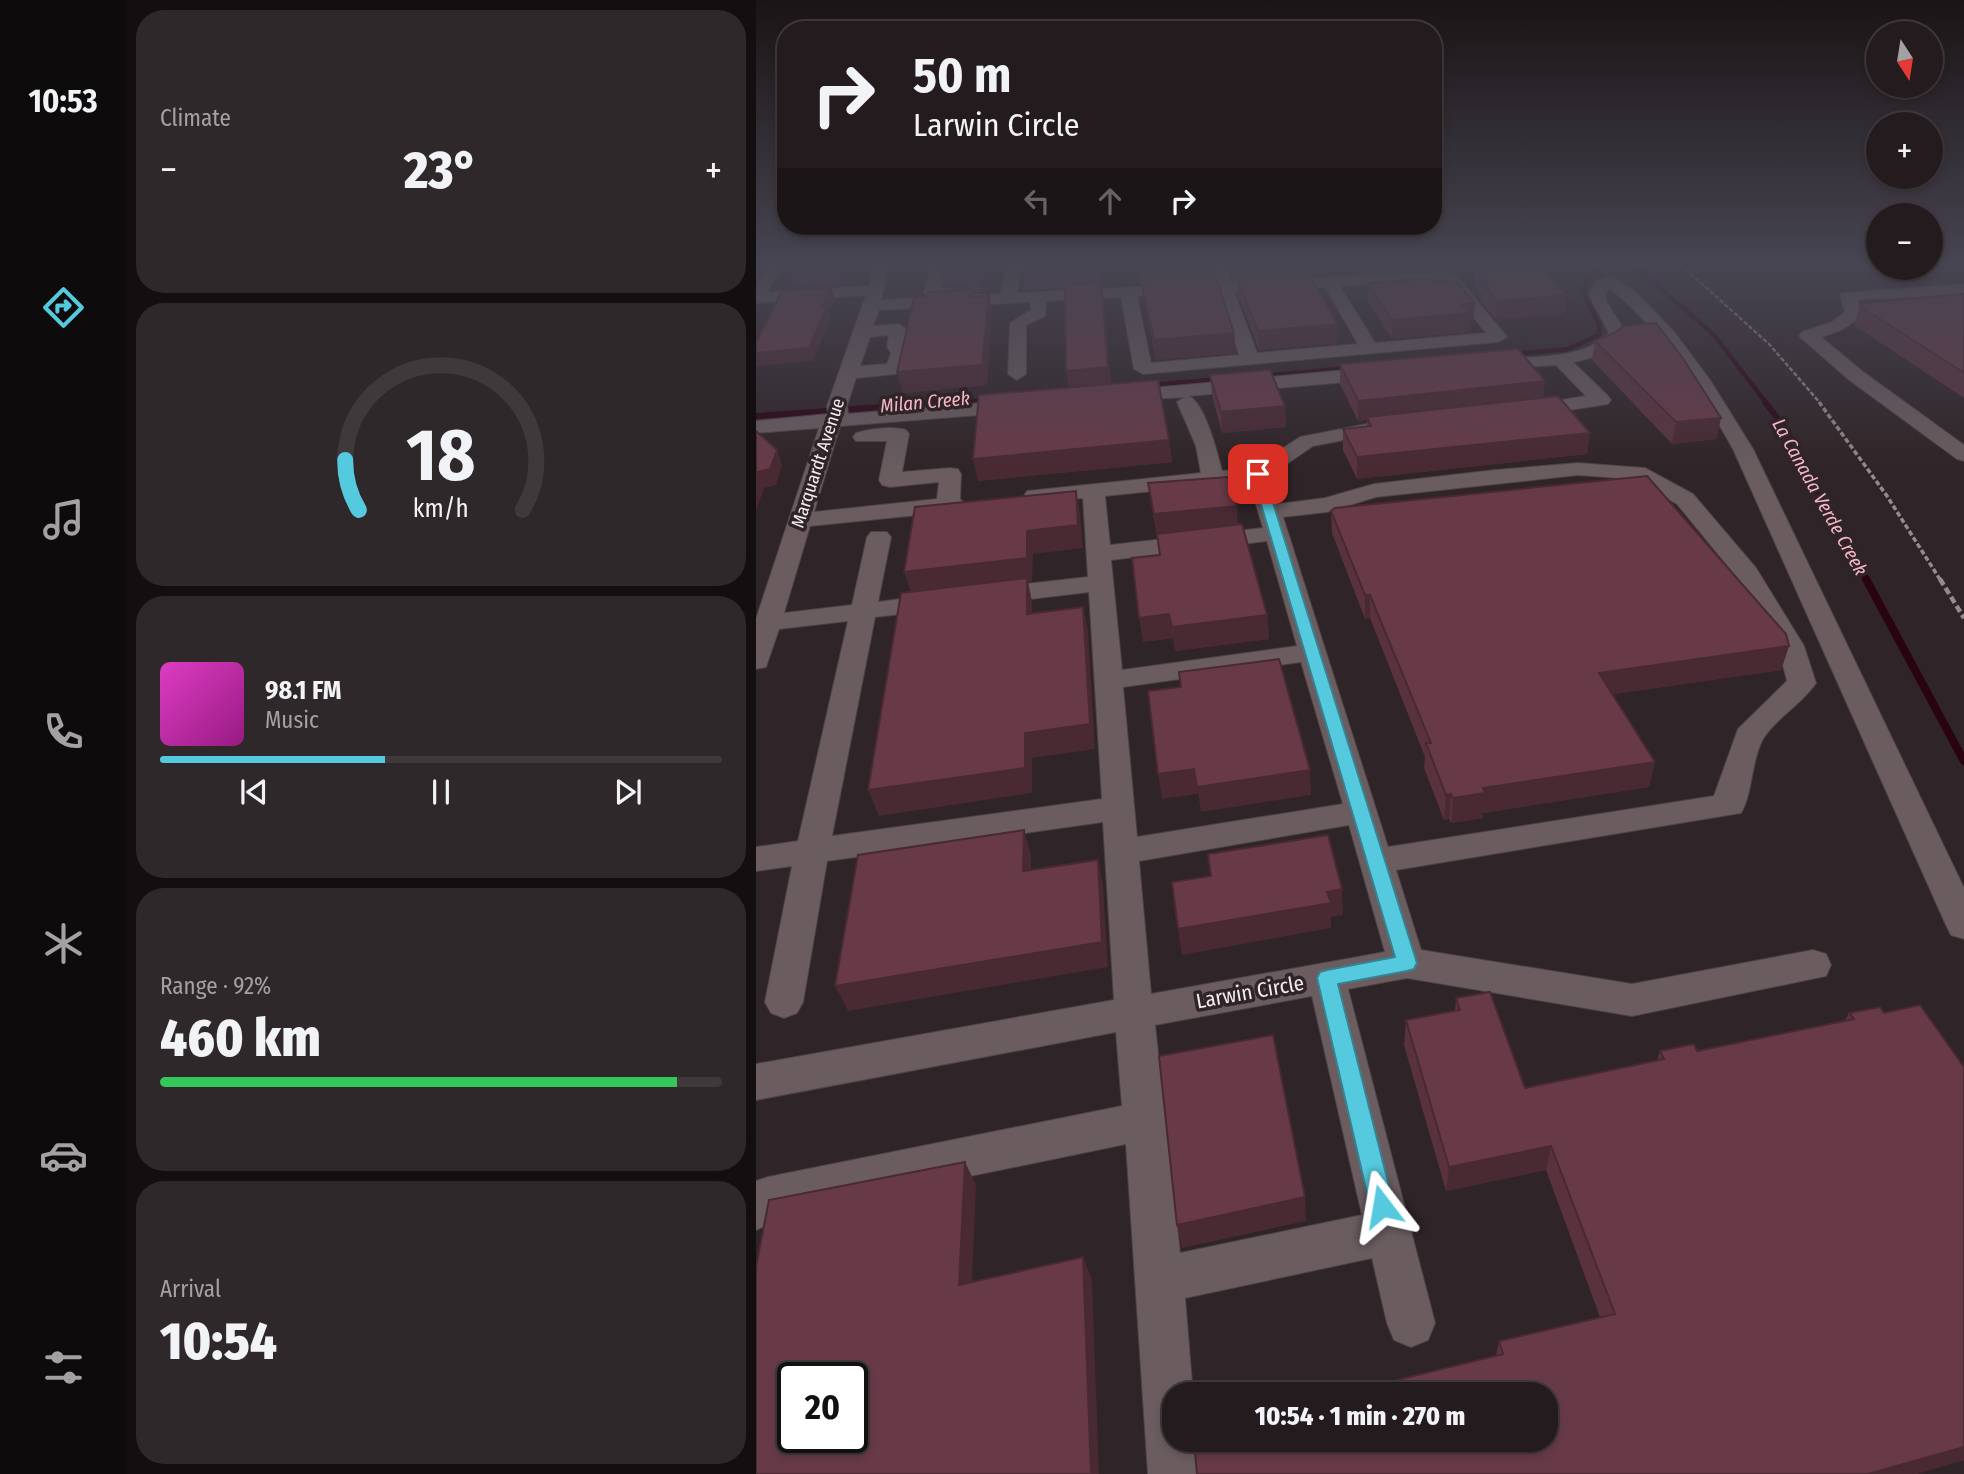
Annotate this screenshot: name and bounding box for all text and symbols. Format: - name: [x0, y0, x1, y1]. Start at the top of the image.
- north arrow: [1866, 21, 1942, 98]
- map controls: [1866, 21, 1943, 280]
- text: 50 m: [913, 46, 1011, 105]
- icon: right: [798, 49, 889, 140]
- text: 10:53: [28, 82, 98, 120]
- text: Climate: [160, 104, 231, 132]
- text: Larwin Circle: [913, 106, 1080, 144]
- button: +: [1866, 112, 1943, 189]
- text: 23°: [404, 139, 478, 202]
- text: −: [160, 147, 177, 193]
- text: +: [705, 147, 722, 193]
- icon: left: [1018, 182, 1056, 220]
- icon: ahead: [1091, 182, 1129, 220]
- icon: right: [1164, 182, 1202, 220]
- button: −: [1866, 203, 1943, 280]
- icon: directions: [39, 283, 88, 332]
- water label: Milan Creek: [879, 387, 971, 417]
- street label: Marquardt Avenue: [787, 395, 849, 531]
- text: 18: [406, 413, 476, 500]
- water label: La Canada Verde Creek: [1767, 415, 1873, 579]
- pin: [1228, 444, 1288, 504]
- icon: arrive: [1239, 455, 1277, 493]
- text: km/h: [413, 494, 469, 524]
- icon: music: [39, 495, 88, 544]
- text: 98.1 FM: [265, 675, 341, 706]
- text: Music: [265, 706, 319, 734]
- icon: phone: [39, 707, 88, 756]
- icon: previous: [235, 773, 273, 811]
- icon: pause: [422, 773, 460, 811]
- icon: next: [609, 773, 647, 811]
- icon: climate: [39, 919, 88, 968]
- street label: Larwin Circle: [1194, 970, 1306, 1014]
- text: Range · 92%: [160, 972, 271, 1000]
- text: 460 km: [160, 1007, 321, 1070]
- icon: car: [39, 1131, 88, 1180]
- position arrow: [1345, 1169, 1419, 1243]
- text: Arrival: [160, 1275, 221, 1303]
- text: 10:54: [160, 1310, 277, 1373]
- icon: filters: [39, 1343, 88, 1392]
- speed limit sign: 20: [777, 1362, 868, 1453]
- text: 10:54 · 1 min · 270 m: [1255, 1401, 1465, 1432]

